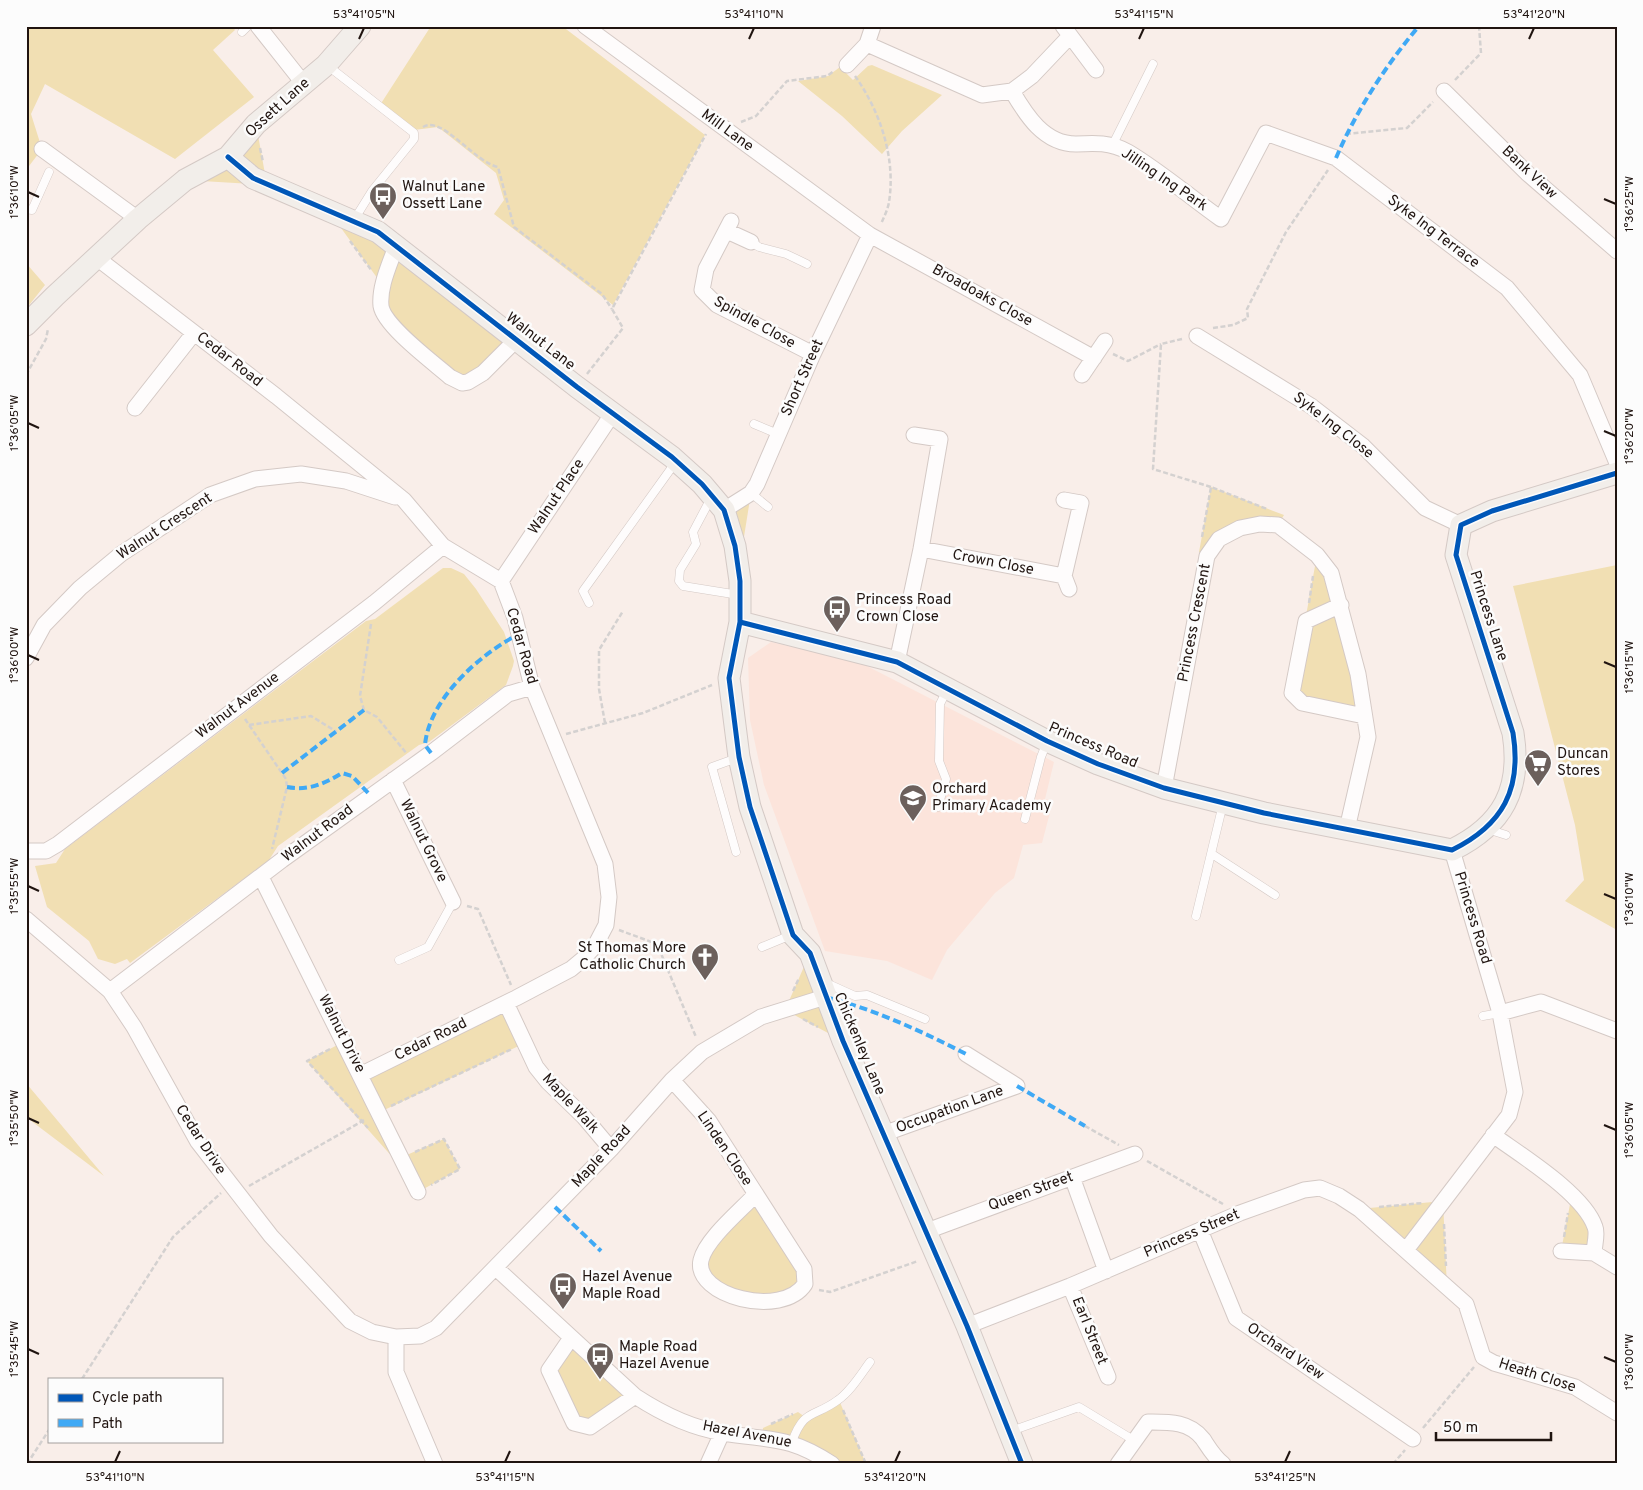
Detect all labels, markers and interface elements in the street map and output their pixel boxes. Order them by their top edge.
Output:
text: 53°41'05"N [333,7,395,23]
text: 53°41'10"N [724,7,784,23]
text: 53°41'15"N [1114,7,1174,23]
text: 53°41'20"N [1503,7,1565,23]
street label: Ossett Lane [242,74,314,142]
street label: Mill Lane [697,106,757,156]
street label: Bank View [1497,142,1561,204]
street label: Jilling Ing Park [1117,144,1211,216]
text: 1°36'10"W [7,165,23,219]
text: 1°36'25"W [1622,176,1638,232]
place label: Walnut Lane Ossett Lane [402,178,485,214]
bus stop icon: Walnut Lane Ossett Lane [368,181,398,220]
street label: Syke Ing Terrace [1383,191,1483,273]
street label: Broadoaks Close [928,261,1036,331]
street label: Spindle Close [710,293,798,353]
street label: Walnut Lane [501,309,579,375]
street label: Cedar Road [192,328,266,392]
street label: Short Street [778,336,828,420]
street label: Syke Ing Close [1289,389,1377,463]
text: 1°36'05"W [7,395,23,451]
text: 1°36'20"W [1622,408,1638,464]
street label: Walnut Place [525,455,589,539]
street label: Walnut Crescent [114,489,216,565]
street label: Crown Close [951,546,1035,580]
street label: Princess Crescent [1174,562,1216,684]
street label: Princess Lane [1464,568,1512,664]
place label: Princess Road Crown Close [856,591,952,627]
bus stop icon: Princess Road Crown Close [822,594,852,633]
street label: Cedar Road [501,606,541,686]
text: 1°36'00"W [7,627,23,683]
text: 1°36'15"W [1622,640,1638,694]
street label: Walnut Avenue [192,668,284,744]
street label: Princess Road [1045,719,1141,773]
place label: Duncan Stores [1557,745,1608,781]
supermarket icon: Duncan Stores [1523,748,1553,787]
place label: Orchard Primary Academy [932,780,1052,816]
school or university icon: Orchard Primary Academy [898,783,928,822]
street label: Walnut Grove [395,796,451,886]
street label: Walnut Road [278,801,358,867]
text: 1°35'55"W [7,858,23,914]
street label: Princess Road [1449,870,1495,966]
text: 1°36'10"W [1622,872,1638,926]
place label: St Thomas More Catholic Church [578,939,686,975]
church icon: St Thomas More Catholic Church [690,942,720,981]
street label: Chickenley Lane [829,990,889,1098]
street label: Walnut Drive [313,992,369,1076]
street label: Cedar Road [391,1014,471,1066]
street label: Maple Walk [537,1070,603,1138]
street label: Occupation Lane [894,1082,1006,1138]
text: 1°35'50"W [7,1090,23,1146]
street label: Cedar Drive [170,1101,230,1179]
text: 1°36'05"W [1622,1102,1638,1158]
street label: Linden Close [692,1108,756,1190]
street label: Maple Road [568,1122,636,1192]
street label: Queen Street [986,1168,1076,1216]
street label: Princess Street [1141,1205,1243,1263]
place label: Hazel Avenue Maple Road [582,1268,672,1304]
bus stop icon: Hazel Avenue Maple Road [548,1271,578,1310]
street label: Earl Street [1067,1294,1111,1368]
street label: Orchard View [1243,1319,1328,1385]
text: 1°35'45"W [7,1321,23,1377]
text: 1°36'00"W [1622,1334,1638,1390]
place label: Maple Road Hazel Avenue [619,1338,709,1374]
bus stop icon: Maple Road Hazel Avenue [585,1341,615,1380]
street label: Heath Close [1496,1355,1578,1397]
legend [48,1378,222,1442]
text: Cycle path [92,1389,163,1408]
scale bar [1436,1410,1550,1442]
text: Path [92,1415,123,1434]
street label: Hazel Avenue [701,1417,793,1453]
text: 50 m [1443,1419,1478,1438]
text: 53°41'10"N [85,1470,145,1486]
text: 53°41'15"N [475,1470,535,1486]
text: 53°41'20"N [864,1470,926,1486]
text: 53°41'25"N [1254,1470,1316,1486]

